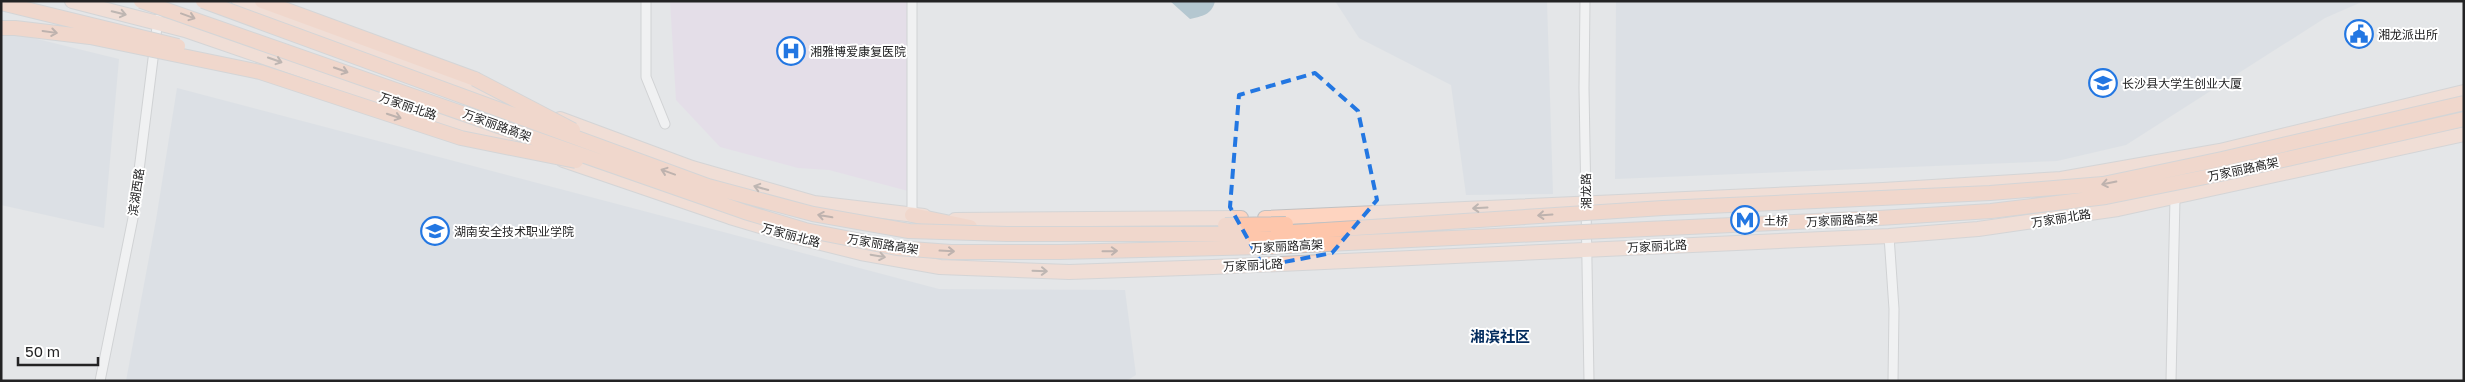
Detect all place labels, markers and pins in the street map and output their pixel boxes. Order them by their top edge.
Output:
public building icon: 湘龙派出所 [2344,19,2374,49]
place label: 湘龙派出所 [2378,27,2438,42]
hospital icon: 湘雅博爱康复医院 [776,36,806,66]
place label: 湘雅博爱康复医院 [810,44,906,59]
school or university icon: 长沙县大学生创业大厦 [2088,68,2118,98]
place label: 长沙县大学生创业大厦 [2122,76,2242,91]
metro station icon: 土桥 [1730,205,1760,235]
place label: 土桥 [1764,213,1788,228]
school or university icon: 湖南安全技术职业学院 [420,216,450,246]
place label: 湖南安全技术职业学院 [454,224,574,239]

